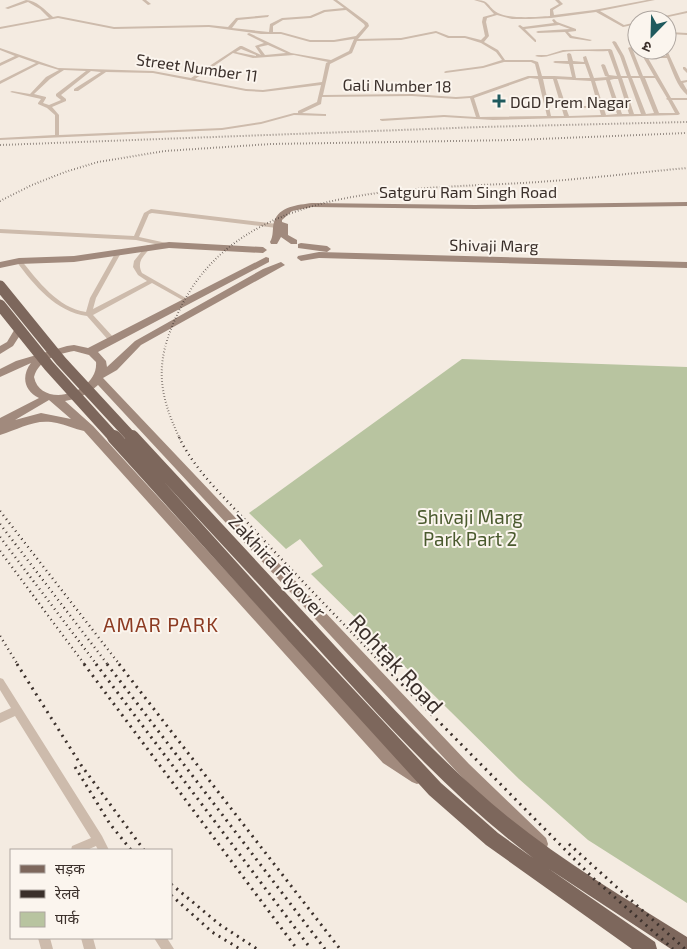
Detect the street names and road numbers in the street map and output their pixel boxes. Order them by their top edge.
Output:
street label: Street Number 11 [135,49,259,85]
street label: Gali Number 18 [342,75,452,95]
street label: Satguru Ram Singh Road [379,182,557,201]
street label: Shivaji Marg [449,235,539,256]
street label: Zakhira Flyover [224,510,332,623]
street label: Rohtak Road [345,608,449,718]

